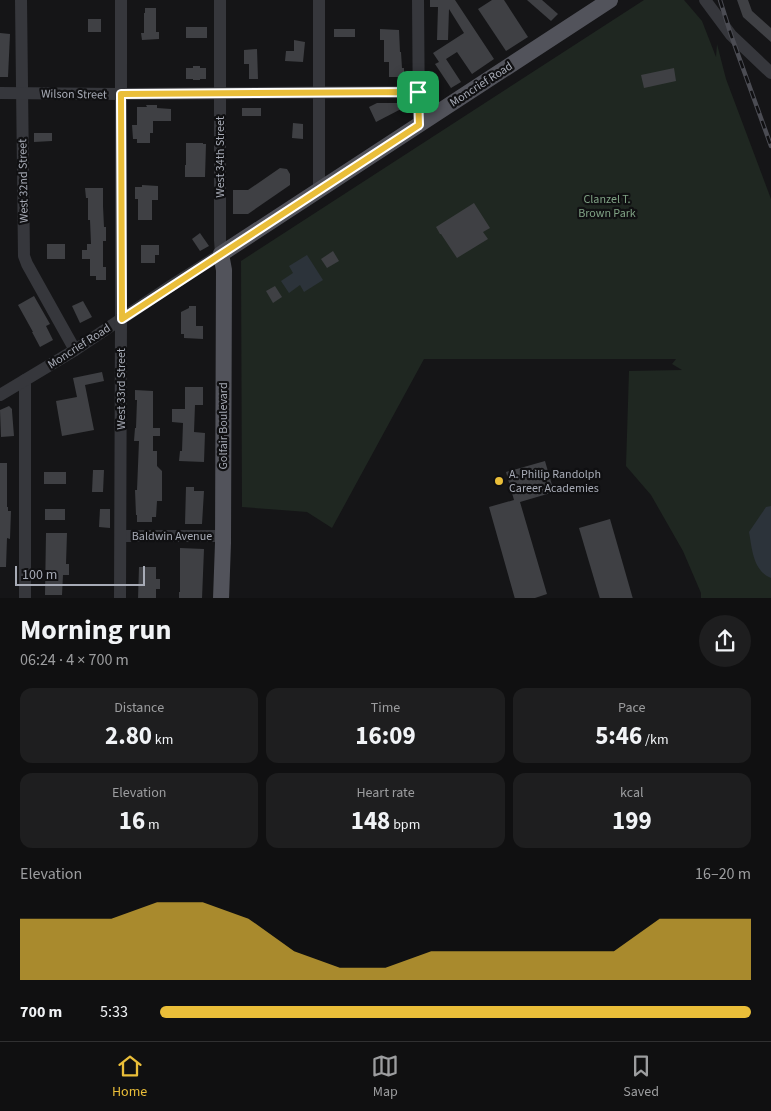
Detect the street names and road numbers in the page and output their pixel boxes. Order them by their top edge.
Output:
street label: Moncrief Road [446,58,516,111]
street label: Wilson Street [41,85,107,104]
street label: West 34th Street [212,116,229,198]
street label: West 32nd Street [14,139,33,223]
street label: Moncrief Road [44,320,114,373]
street label: West 33rd Street [113,348,130,430]
street label: Golfair Boulevard [215,382,232,470]
street label: Baldwin Avenue [132,528,212,545]

